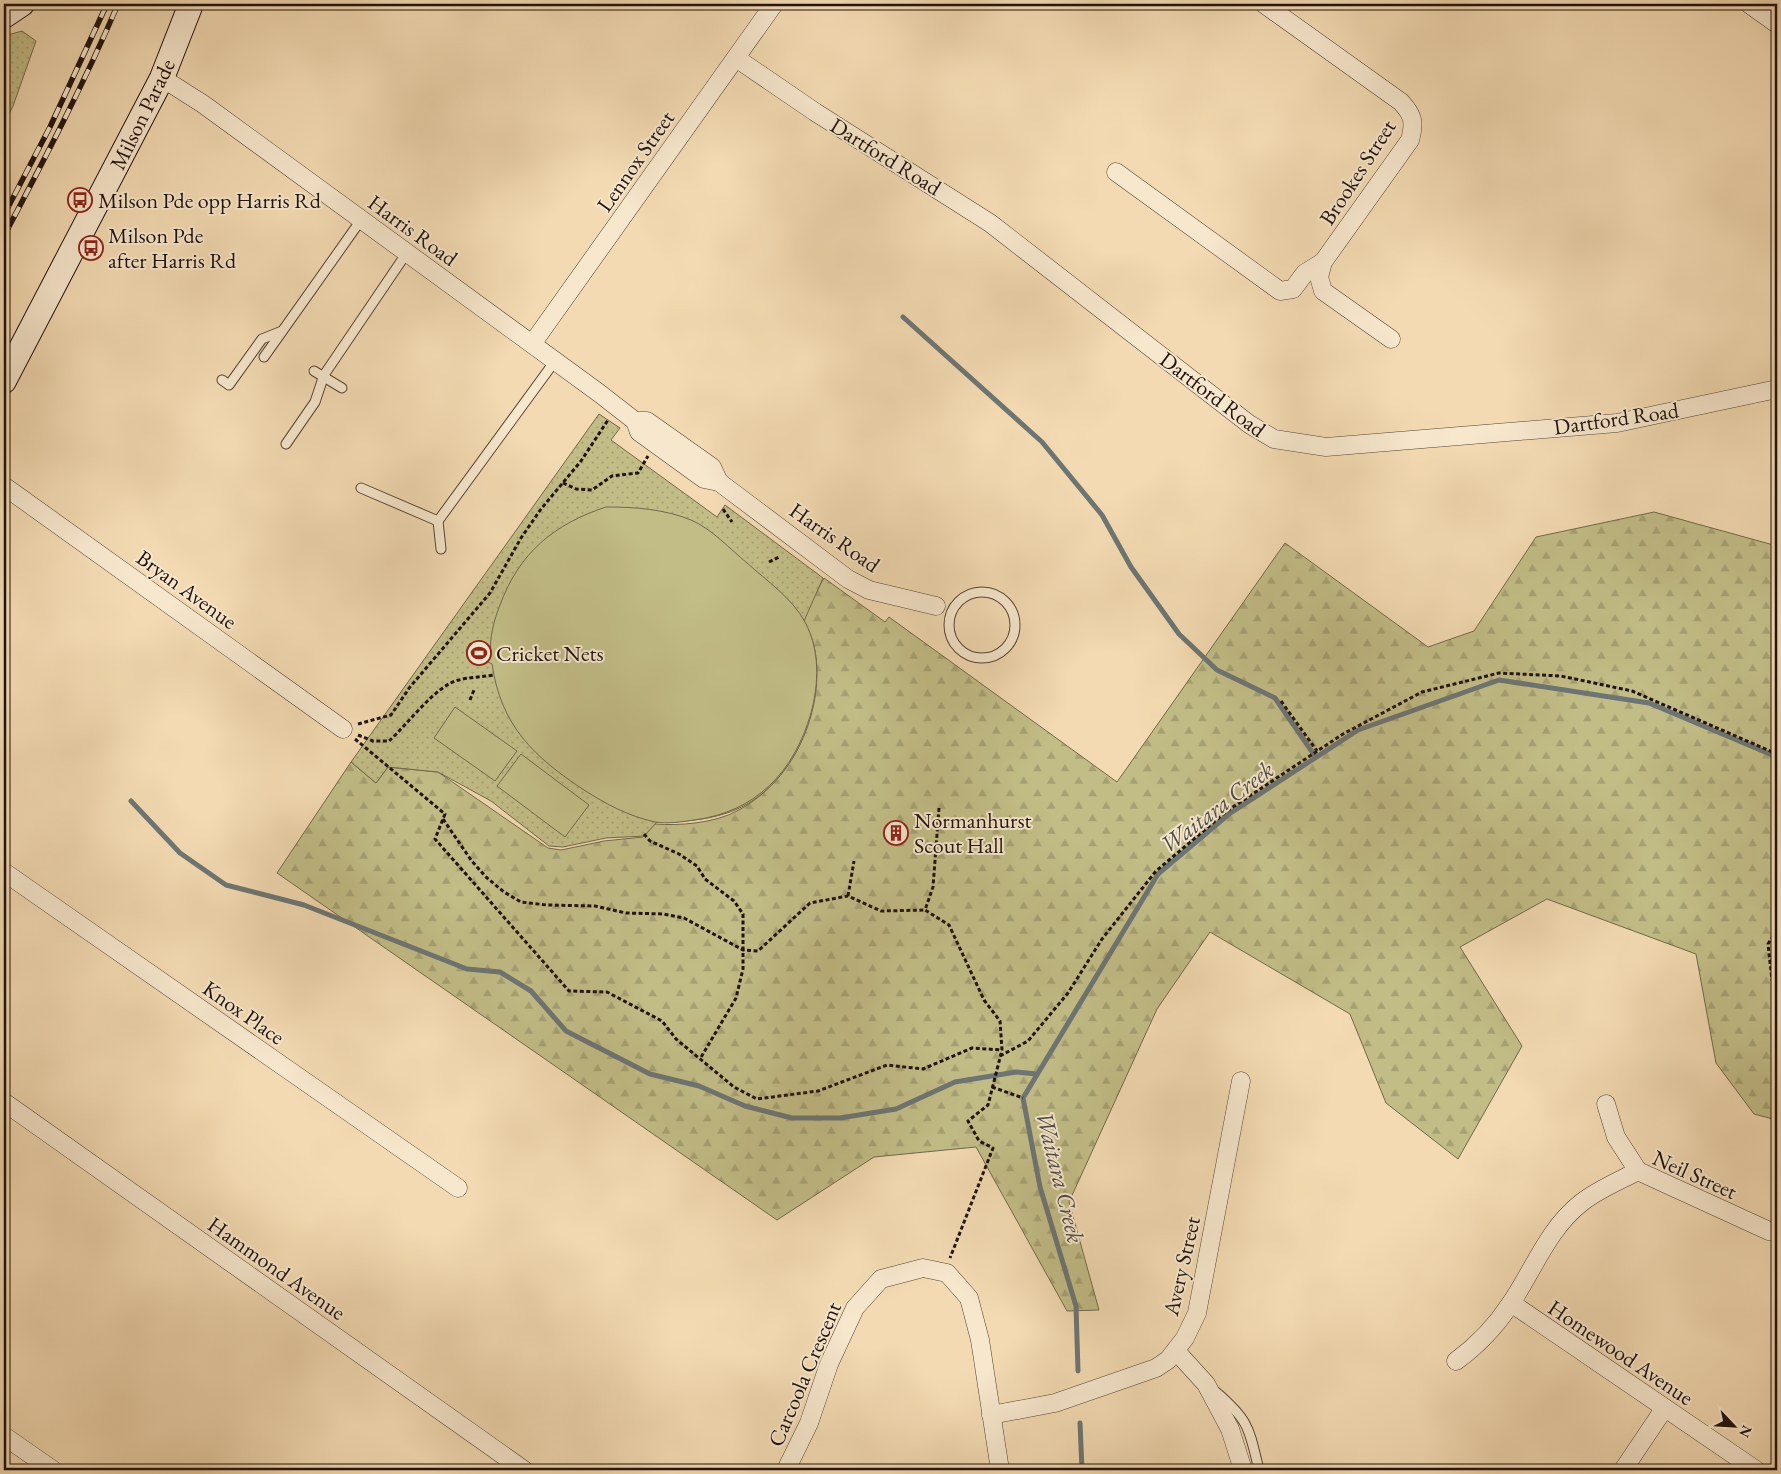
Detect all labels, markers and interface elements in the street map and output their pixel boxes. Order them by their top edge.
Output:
street label: Milson Parade [103,53,182,175]
street label: Lennox Street [590,105,681,218]
street label: Dartford Road [825,111,948,203]
street label: Brookes Street [1312,114,1402,231]
place label: Milson Pde opp Harris Rd [98,186,322,215]
bus stop icon: Milson Pde opp Harris Rd [67,187,93,213]
street label: Harris Road [362,188,464,273]
place label: Milson Pde after Harris Rd [108,221,237,275]
bus stop icon: Milson Pde after Harris Rd [78,235,104,261]
street label: Dartford Road [1154,345,1272,444]
street label: Dartford Road [1552,395,1681,442]
street label: Harris Road [784,496,886,580]
street label: Bryan Avenue [131,543,243,636]
place label: Cricket Nets [496,639,604,668]
sports icon: Cricket Nets [466,640,492,666]
water label: Waitara Creek [1154,754,1280,859]
place label: Normanhurst Scout Hall [914,806,1032,860]
building icon: Normanhurst Scout Hall [883,820,909,846]
street label: Knox Place [197,974,291,1051]
water label: Waitara Creek [1029,1108,1092,1246]
street label: Neil Street [1648,1143,1742,1206]
street label: Hammond Avenue [202,1210,352,1327]
street label: Avery Street [1156,1214,1207,1320]
street label: Homewood Avenue [1542,1293,1699,1412]
street label: Carcoola Crescent [761,1297,848,1451]
north arrow [1708,1402,1758,1452]
text: N [1735,1423,1756,1441]

